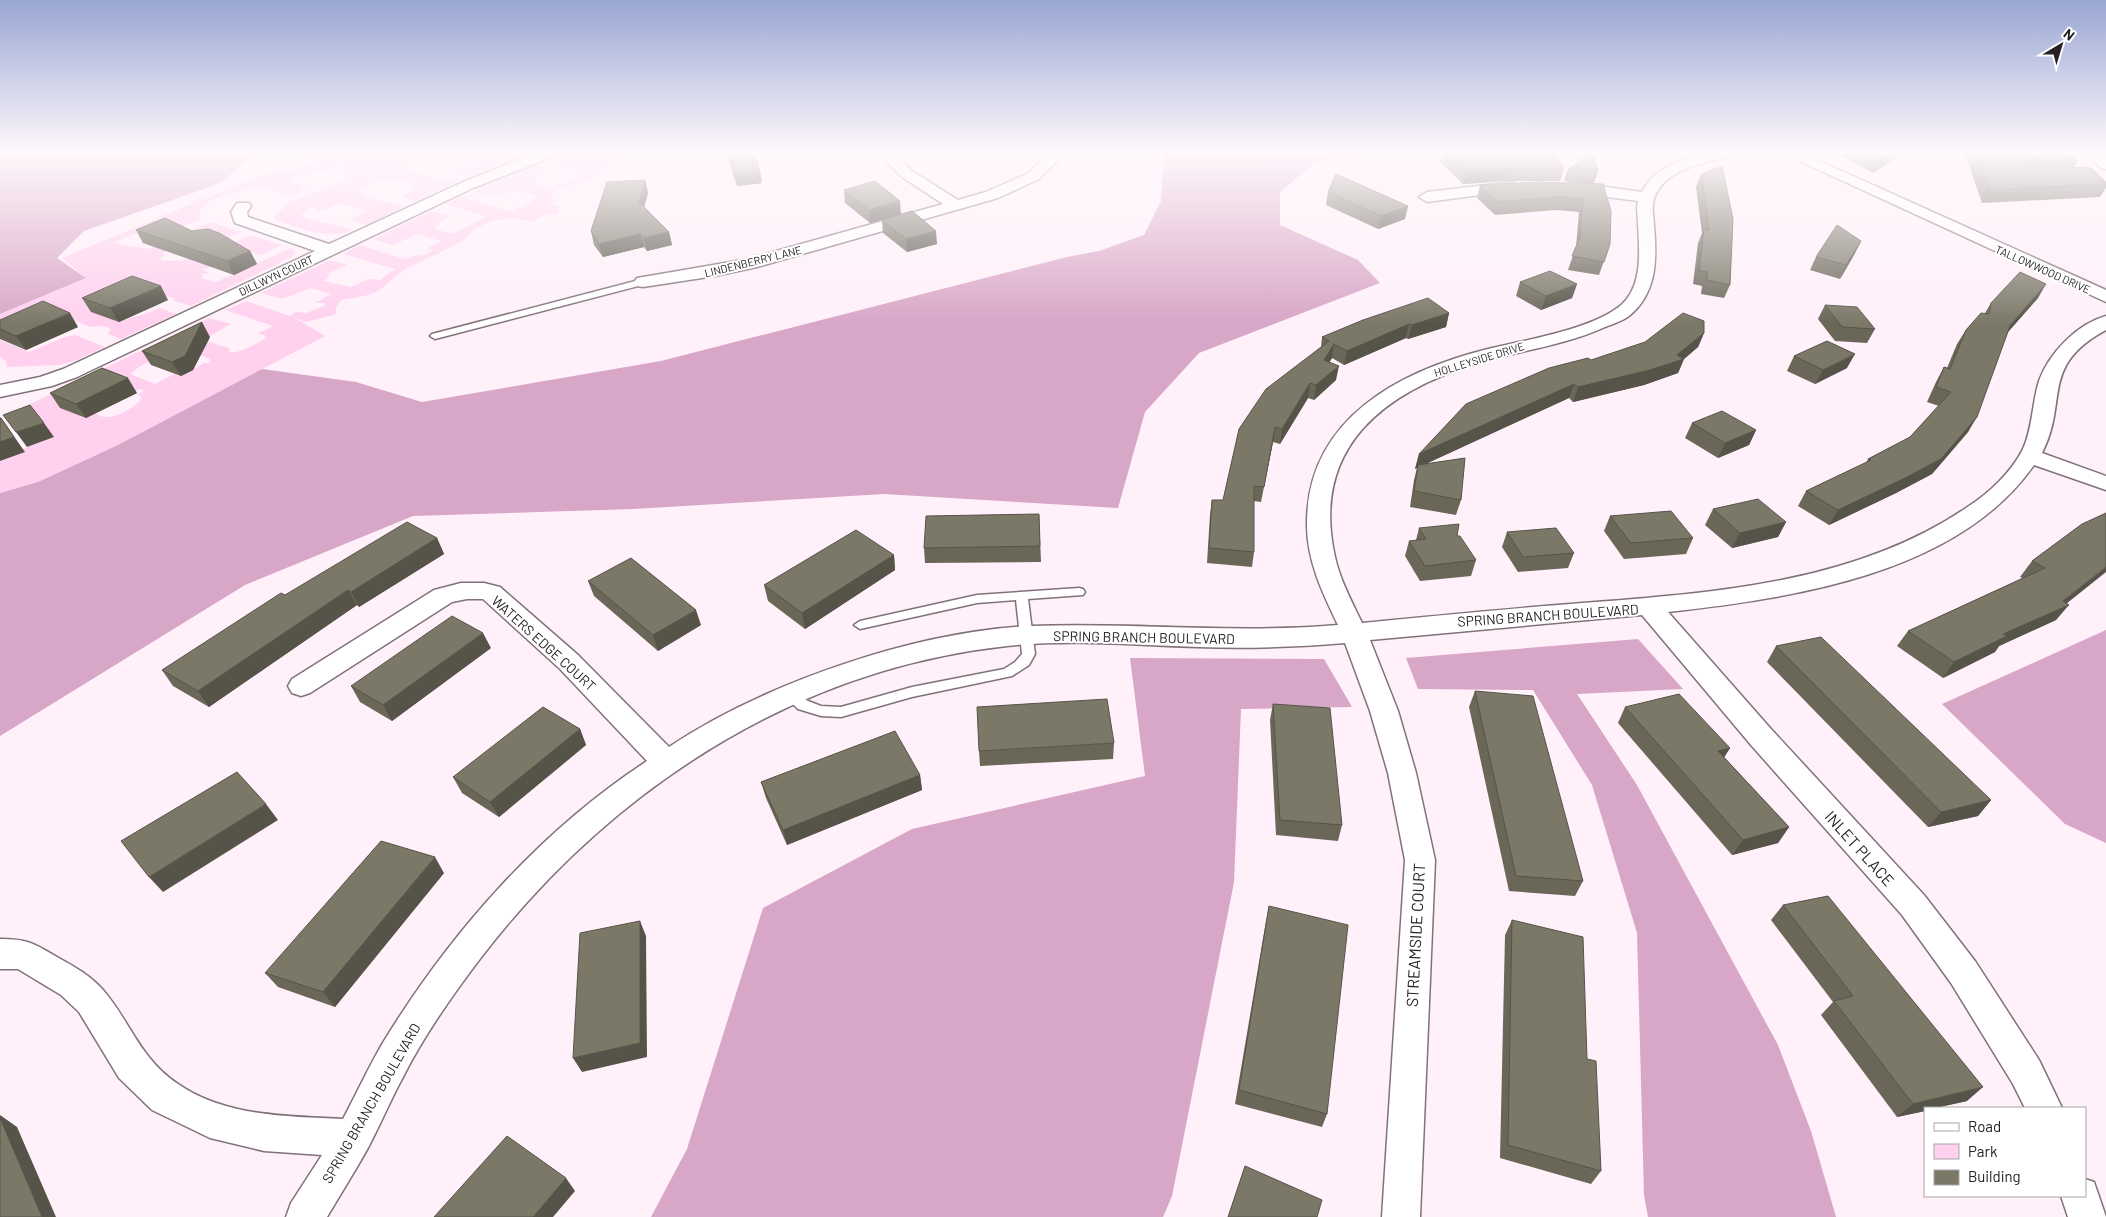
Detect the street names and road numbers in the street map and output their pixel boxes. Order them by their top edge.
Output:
street label: TALLOWWOOD DRIVE [1993,242,2093,296]
street label: LINDENBERRY LANE [703,243,803,279]
street label: DILLWYN COURT [237,252,315,298]
street label: HOLLEYSIDE DRIVE [1432,339,1526,379]
street label: WATERS EDGE COURT [488,592,600,694]
street label: SPRING BRANCH BOULEVARD [1457,600,1639,630]
street label: SPRING BRANCH BOULEVARD [1053,627,1235,647]
street label: INLET PLACE [1821,807,1899,889]
street label: STREAMSIDE COURT [1402,863,1428,1007]
street label: SPRING BRANCH BOULEVARD [318,1020,424,1186]

